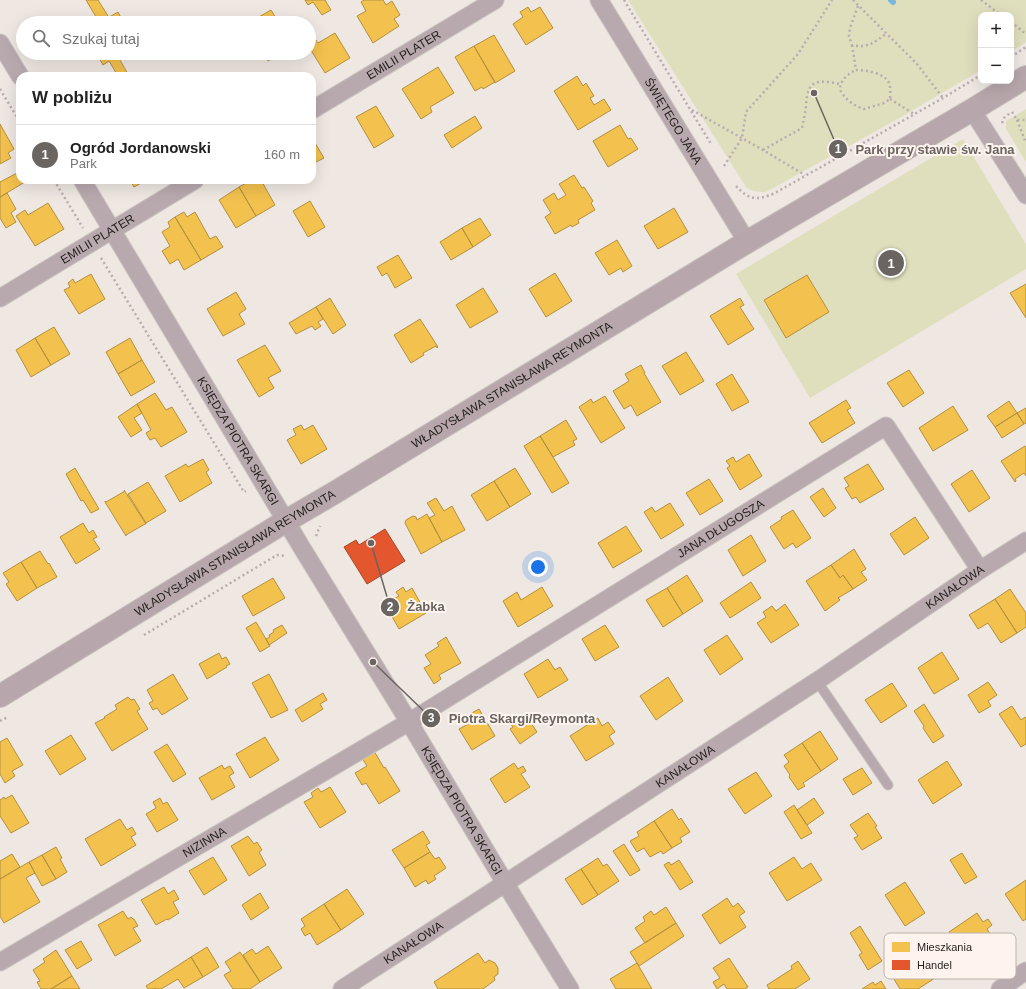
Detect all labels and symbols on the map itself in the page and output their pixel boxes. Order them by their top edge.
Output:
street label: EMILII PLATER [364,27,444,82]
street label: ŚWIĘTEGO JANA [641,75,705,167]
callout: Park przy stawie św. Jana [828,137,1023,162]
text: 1 [835,142,842,156]
text: Park przy stawie św. Jana [855,142,1015,157]
street label: EMILII PLATER [58,211,137,267]
pin: 1 [878,248,904,278]
street label: WŁADYSŁAWA STANISŁAWA REYMONTA [409,319,615,451]
street label: KSIĘDZA PIOTRA SKARGI [194,374,282,508]
street label: WŁADYSŁAWA STANISŁAWA REYMONTA [132,487,338,619]
street label: JANA DŁUGOSZA [675,496,767,561]
your location [528,557,548,577]
street label: KANAŁOWA [923,562,987,612]
callout: Żabka [380,594,453,619]
text: Żabka [407,599,446,614]
text: 2 [387,600,394,614]
callout: Piotra Skargi/Reymonta [421,706,604,731]
text: 3 [428,711,435,725]
text: Piotra Skargi/Reymonta [449,711,596,726]
street label: KANAŁOWA [653,742,717,791]
street label: KSIĘDZA PIOTRA SKARGI [418,744,505,877]
street label: NIZINNA [180,824,229,860]
street label: KANAŁOWA [381,918,446,967]
legend [884,933,1016,979]
text: Mieszkania [917,941,973,953]
text: Handel [917,959,952,971]

